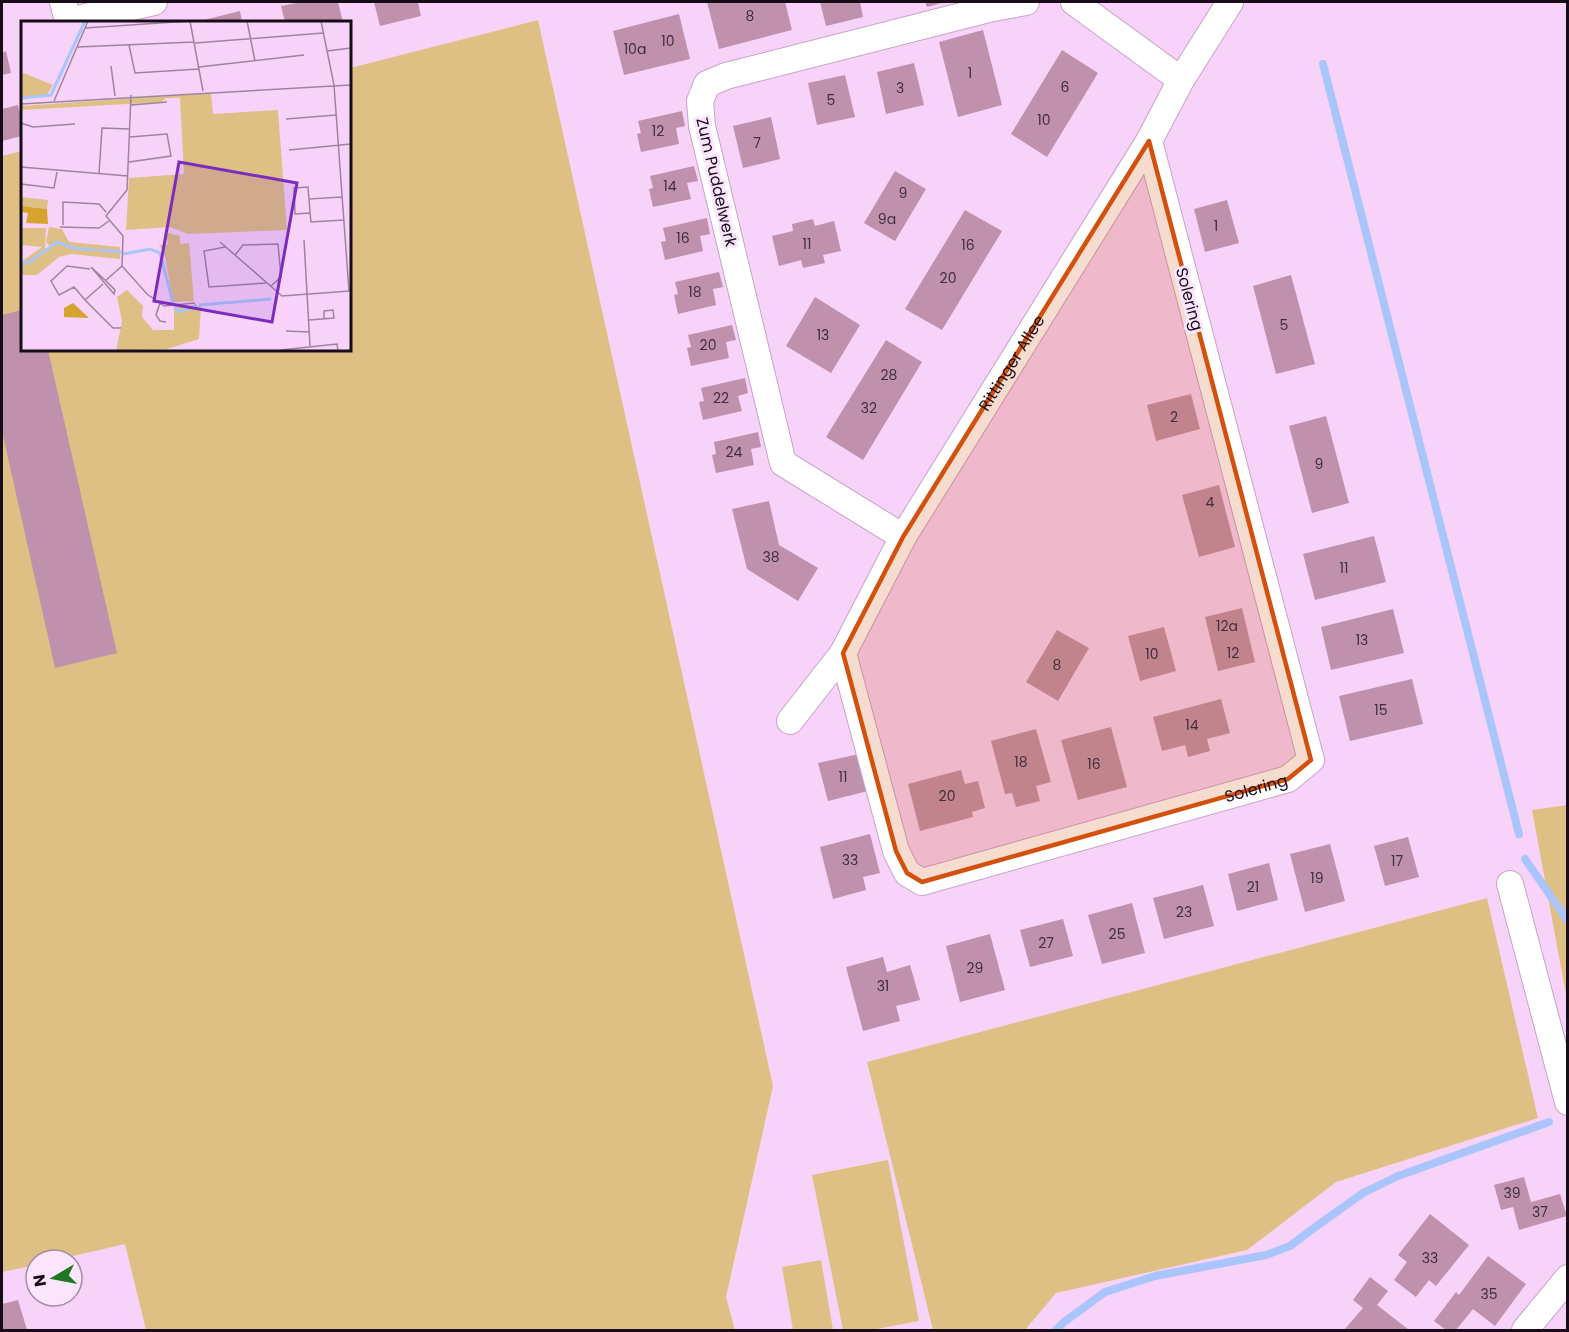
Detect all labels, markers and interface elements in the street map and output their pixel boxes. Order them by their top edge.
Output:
house number: 8 [746,6,755,26]
inset map [21,21,351,351]
house number: 10 [661,31,675,51]
house number: 10a [624,39,646,59]
house number: 1 [968,63,972,83]
house number: 6 [1061,77,1070,97]
house number: 3 [896,78,904,98]
house number: 5 [827,90,835,110]
house number: 10 [1037,110,1051,130]
street label: Zum Puddelwerk [690,115,743,250]
house number: 12 [652,121,664,141]
house number: 7 [753,133,761,153]
house number: 14 [663,176,677,196]
house number: 9 [899,183,907,203]
house number: 9a [878,209,896,229]
house number: 1 [1214,216,1218,236]
house number: 16 [676,228,690,248]
house number: 11 [803,234,811,254]
house number: 16 [961,235,975,255]
street label: Solering [1170,265,1209,333]
house number: 20 [940,268,956,288]
house number: 18 [688,282,702,302]
street label: Rittinger Allee [973,311,1050,415]
house number: 5 [1280,315,1288,335]
house number: 13 [817,325,829,345]
house number: 20 [700,335,716,355]
house number: 28 [881,365,898,385]
house number: 22 [713,388,729,408]
house number: 32 [861,398,877,418]
house number: 2 [1170,407,1178,427]
house number: 24 [726,442,743,462]
house number: 9 [1315,454,1323,474]
house number: 4 [1206,492,1215,512]
house number: 38 [762,547,780,567]
house number: 11 [1340,558,1348,578]
house number: 12a [1216,616,1238,636]
house number: 13 [1356,630,1368,650]
house number: 12 [1227,643,1239,663]
house number: 10 [1145,644,1159,664]
house number: 8 [1053,655,1062,675]
house number: 15 [1374,700,1388,720]
house number: 14 [1185,715,1199,735]
house number: 18 [1014,752,1028,772]
house number: 16 [1087,754,1101,774]
house number: 11 [839,767,847,787]
street label: Solering [1222,769,1290,808]
house number: 20 [939,786,955,806]
house number: 33 [842,850,858,870]
house number: 17 [1391,851,1403,871]
house number: 19 [1310,868,1324,888]
house number: 21 [1247,877,1259,897]
house number: 23 [1176,902,1192,922]
house number: 25 [1109,924,1125,944]
house number: 27 [1038,933,1054,953]
house number: 29 [967,958,983,978]
house number: 31 [877,976,889,996]
house number: 39 [1503,1183,1521,1203]
house number: 37 [1532,1202,1548,1222]
north arrow [24,1248,84,1308]
house number: 33 [1422,1248,1438,1268]
text: N [27,1273,52,1288]
house number: 35 [1480,1284,1498,1304]

